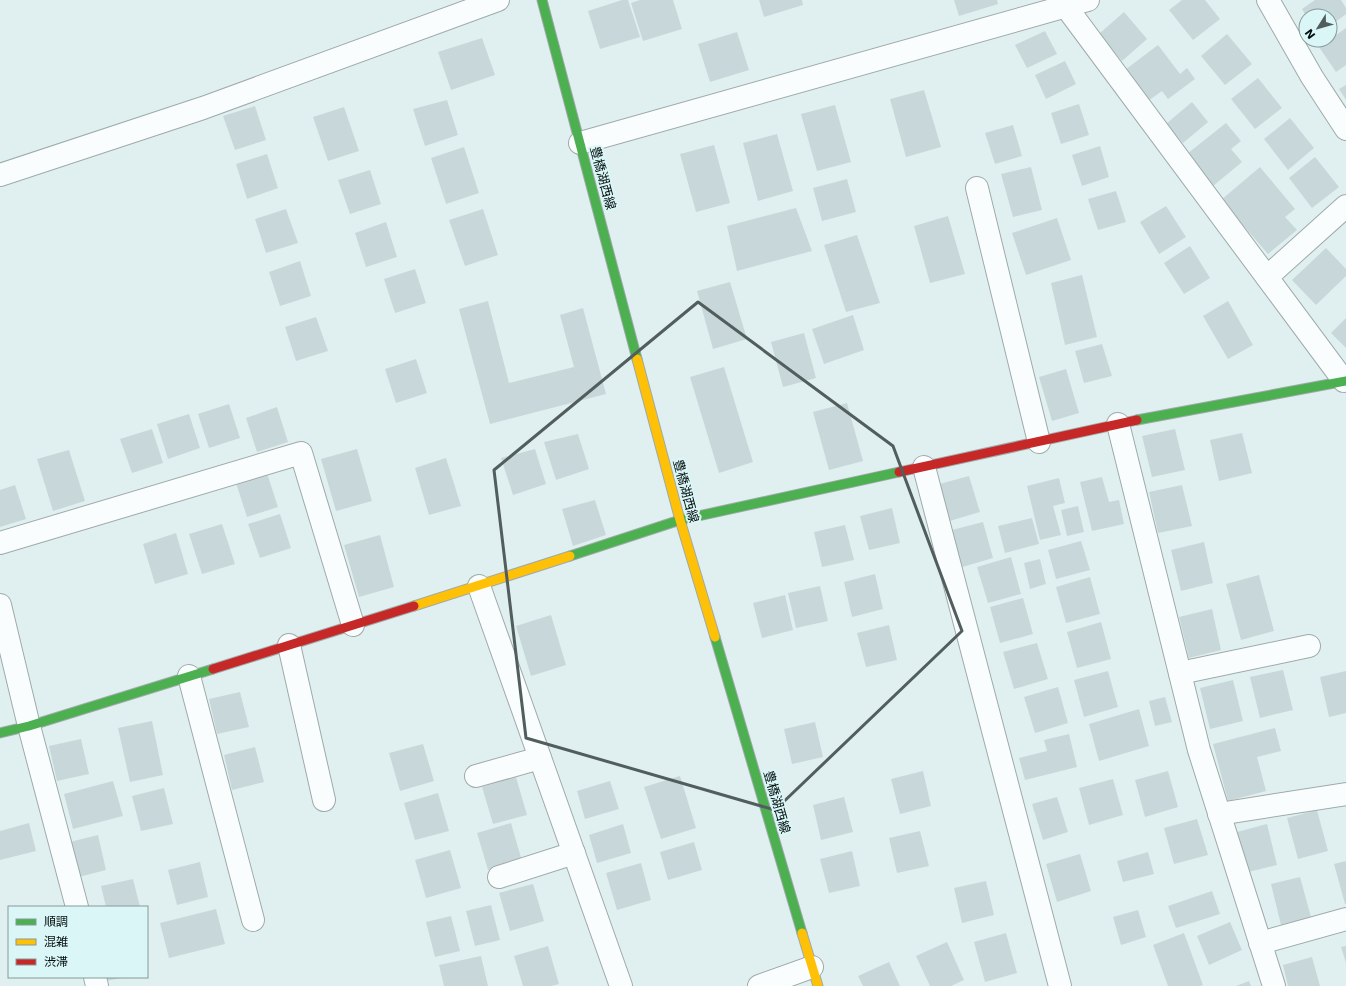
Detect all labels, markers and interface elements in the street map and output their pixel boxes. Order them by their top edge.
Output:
north arrow [1298,8,1338,48]
text: N [1302,26,1318,41]
street label: 豊橋湖西線 [587,145,619,211]
street label: 豊橋湖西線 [670,458,702,524]
street label: 豊橋湖西線 [761,769,793,835]
legend [8,906,148,978]
text: 順調 [44,915,68,929]
text: 混雑 [44,935,68,949]
text: 渋滞 [44,955,68,969]

